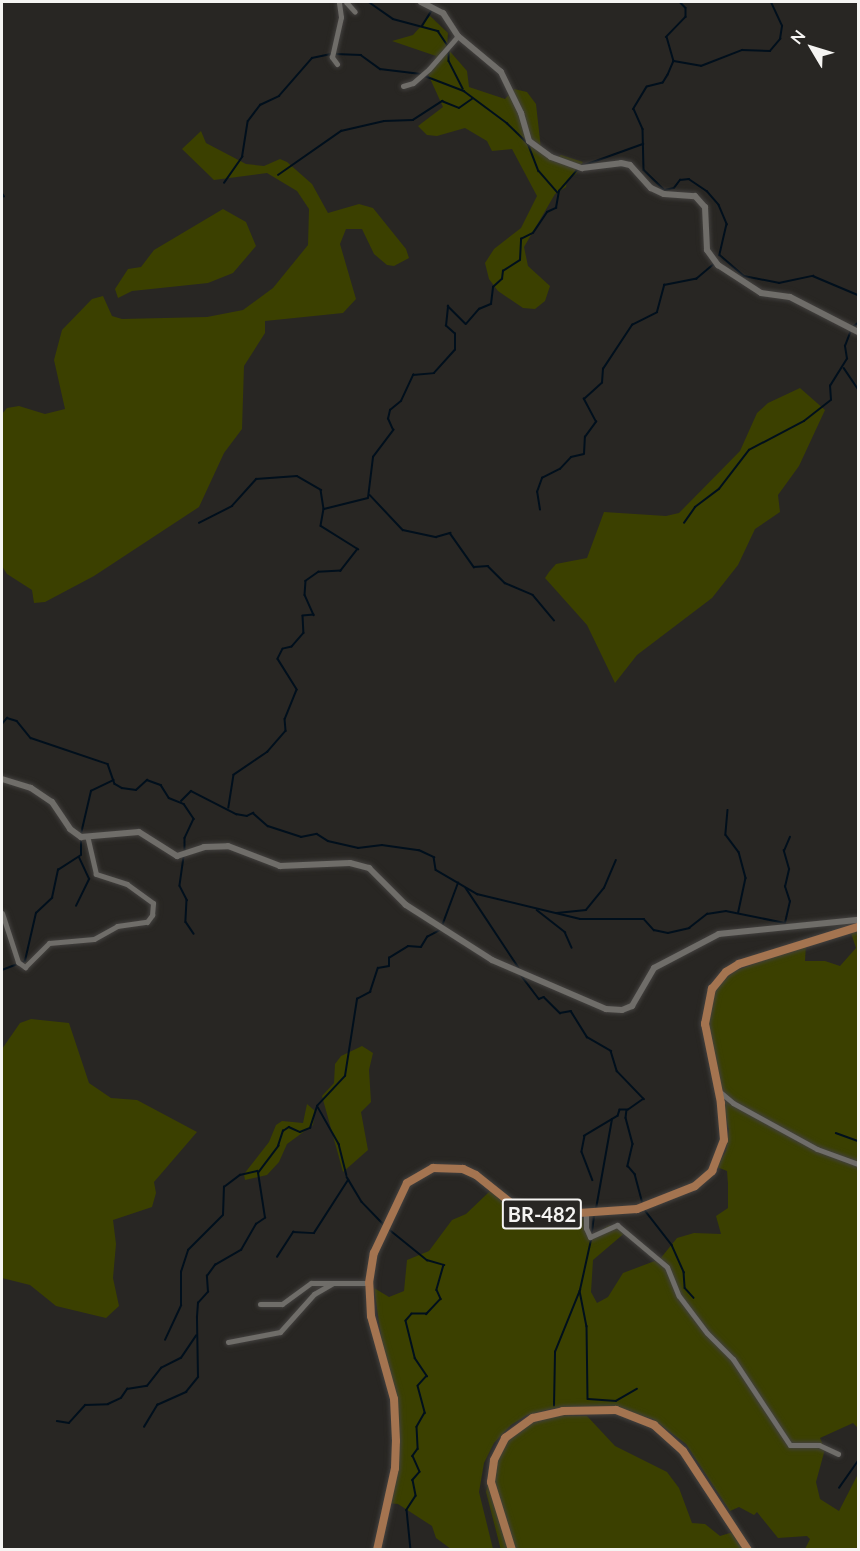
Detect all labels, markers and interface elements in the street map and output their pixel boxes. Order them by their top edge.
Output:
north arrow [782,18,842,78]
text: N [786,26,809,47]
road number: BR-482 [502,1197,582,1231]

